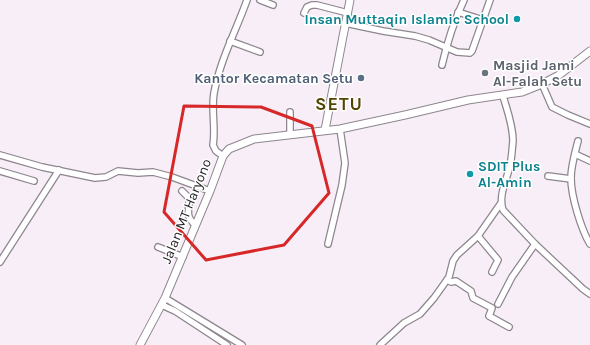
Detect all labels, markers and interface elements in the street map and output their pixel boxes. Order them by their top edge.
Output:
place label: Insan Muttaqin Islamic School [304,11,509,28]
marker: Insan Muttaqin Islamic School [512,14,522,24]
place label: Masjid Jami Al-Falah Setu [493,57,582,90]
marker: Masjid Jami Al-Falah Setu [480,68,490,78]
place label: Kantor Kecamatan Setu [194,70,353,87]
marker: Kantor Kecamatan Setu [356,73,366,83]
district label: SETU [315,93,363,115]
street label: Jalan MT Haryono [158,156,215,266]
place label: SDIT Plus Al-Amin [478,158,540,191]
marker: SDIT Plus Al-Amin [465,169,475,179]

